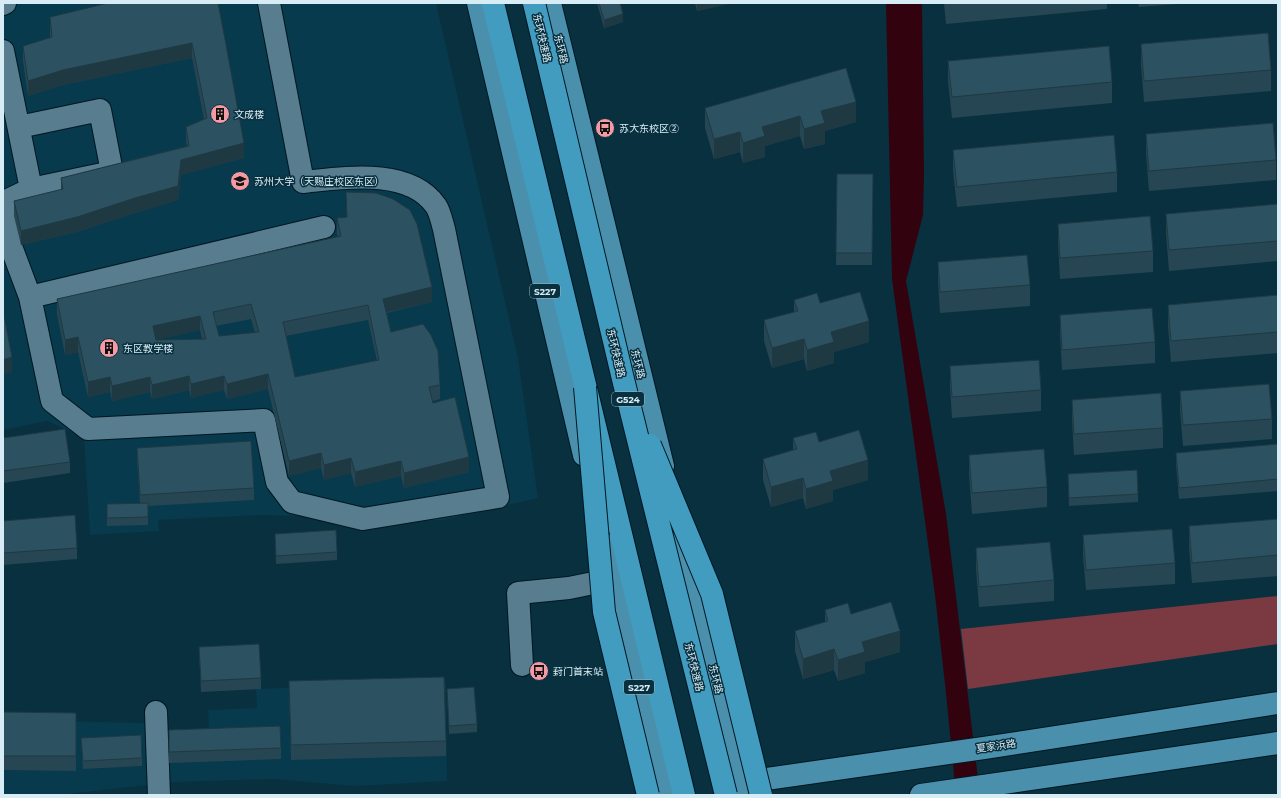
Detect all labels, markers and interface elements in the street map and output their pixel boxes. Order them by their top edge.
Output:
street label: 东环快速路 [530,12,554,64]
street label: 东环路 [551,33,571,65]
building icon: 文成楼 [209,103,231,125]
place label: 文成楼 [234,108,264,121]
bus stop icon: 苏大东校区② [594,117,616,139]
place label: 苏大东校区② [619,122,679,135]
school or university icon: 苏州大学（天赐庄校区东区） [229,170,251,192]
place label: 苏州大学（天赐庄校区东区） [254,175,384,188]
road number: S227 [530,284,560,298]
street label: 东环快速路 [604,327,628,379]
building icon: 东区教学楼 [98,337,120,359]
place label: 东区教学楼 [123,342,173,355]
street label: 东环路 [628,348,648,380]
road number: G524 [612,392,644,406]
street label: 东环快速路 [682,641,706,693]
bus stop icon: 葑门首末站 [528,660,550,682]
street label: 东环路 [706,663,726,695]
place label: 葑门首末站 [553,665,603,678]
road number: S227 [624,680,654,694]
street label: 夏家浜路 [975,737,1017,755]

